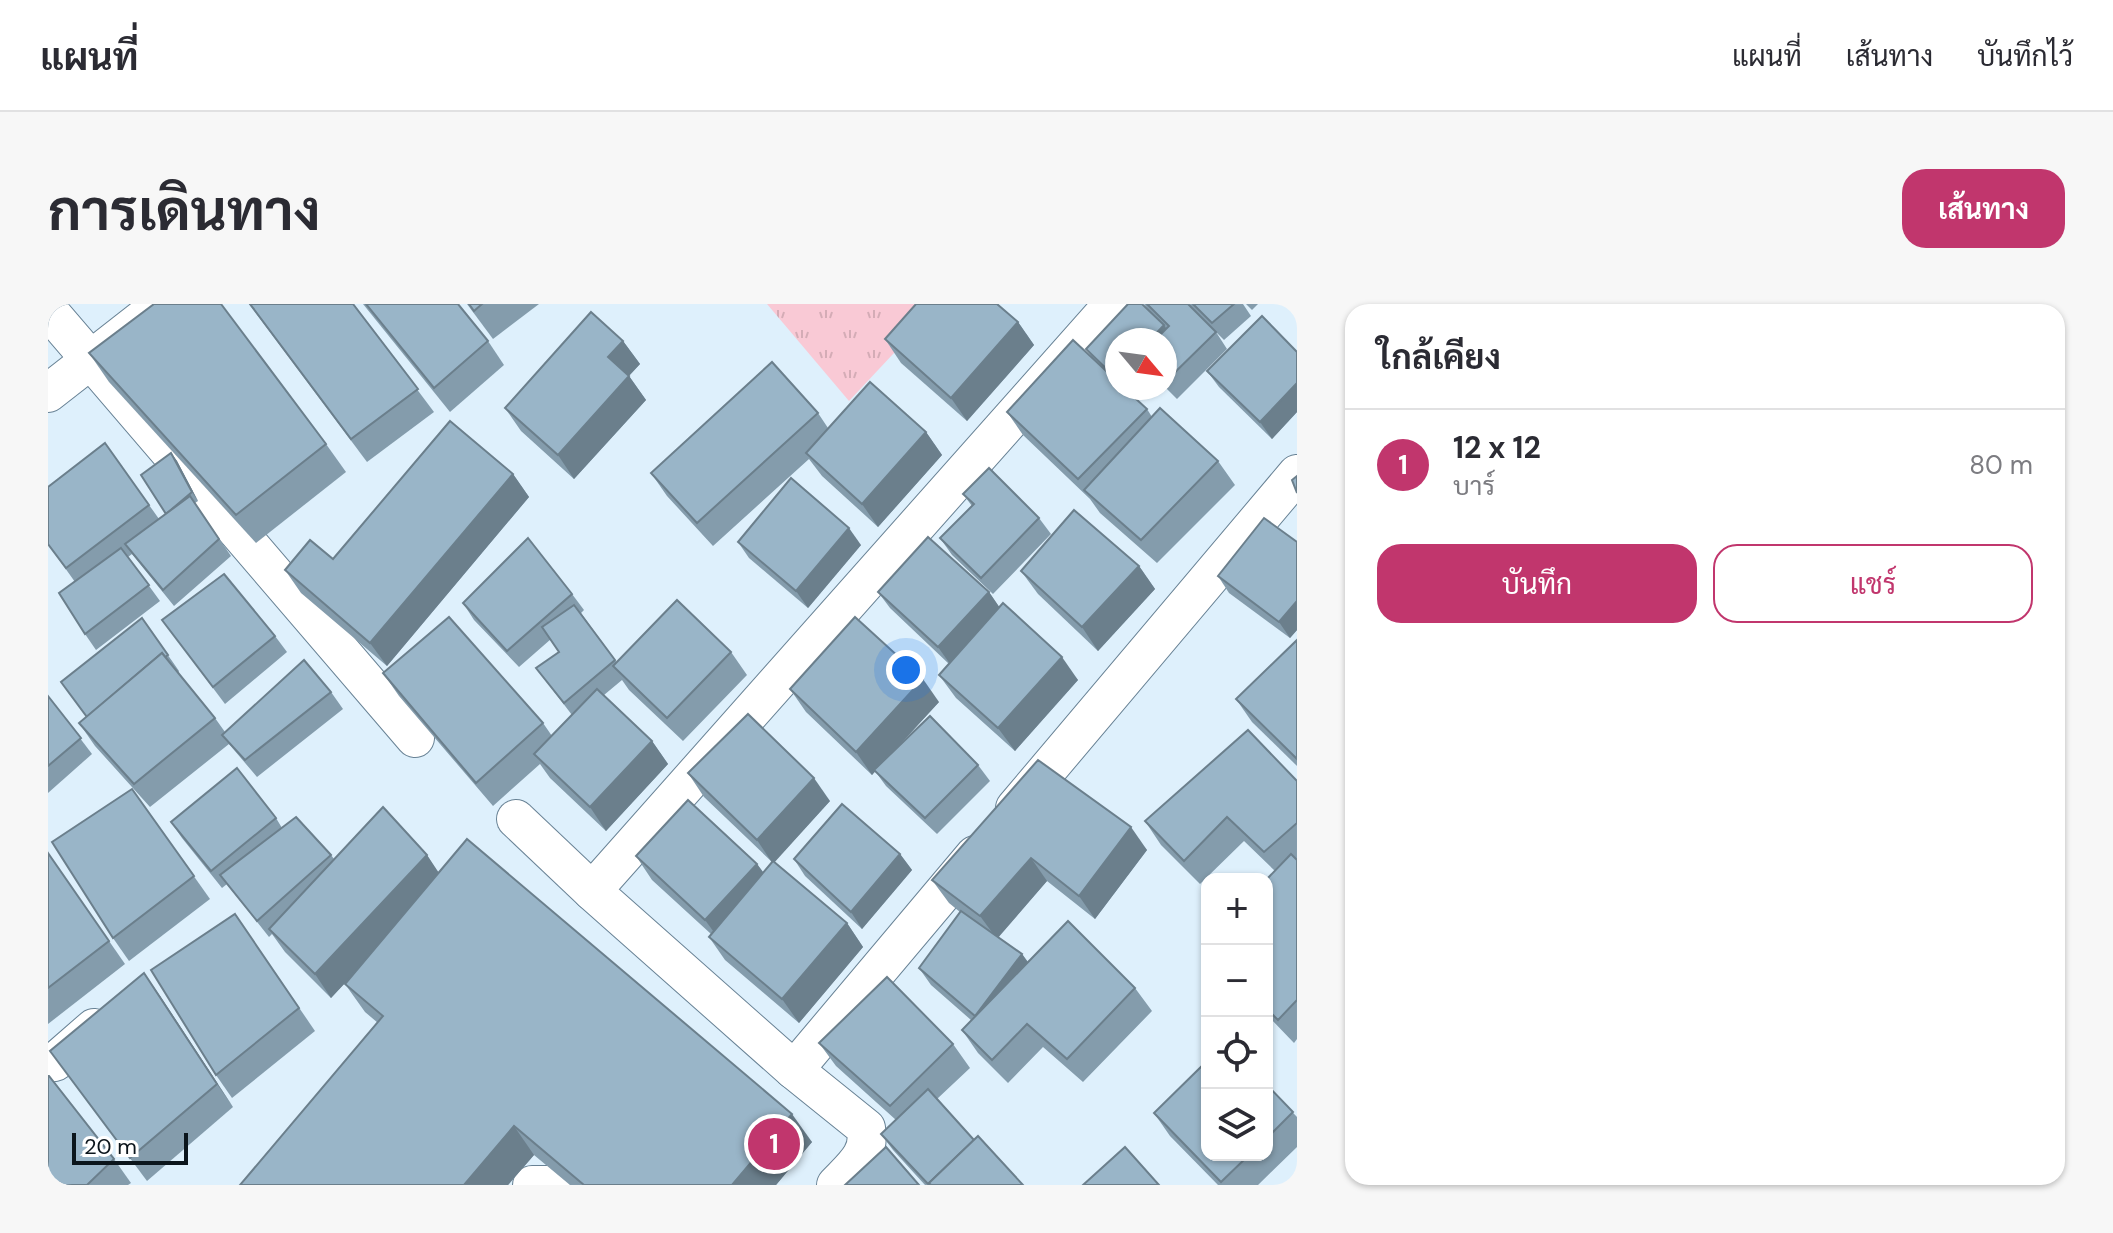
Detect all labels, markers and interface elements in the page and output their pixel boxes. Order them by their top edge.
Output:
text: แผนที่ [40,32,139,82]
text: แผนที่ [1732,38,1802,75]
text: เส้นทาง [1846,38,1933,75]
text: บันทึกไว้ [1977,38,2073,75]
button: เส้นทาง [1902,169,2065,248]
text: การเดินทาง [48,174,320,247]
north arrow [1105,328,1177,400]
text: ใกล้เคียง [1377,335,1501,380]
text: 12 x 12 [1453,428,1541,467]
text: 1 [1398,448,1408,482]
text: 80 m [1969,448,2033,482]
text: บาร์ [1453,469,1495,503]
button: บันทึก [1377,544,1697,623]
button: แชร์ [1713,544,2033,623]
your location [886,650,926,690]
map controls [1201,873,1273,1161]
button: + [1201,873,1273,945]
button: − [1201,945,1273,1017]
button: locate [1201,1017,1273,1089]
button: layers [1201,1089,1273,1161]
pin: 1 [748,1114,800,1174]
scale bar [72,1129,188,1165]
text: 20 m [84,1132,137,1161]

